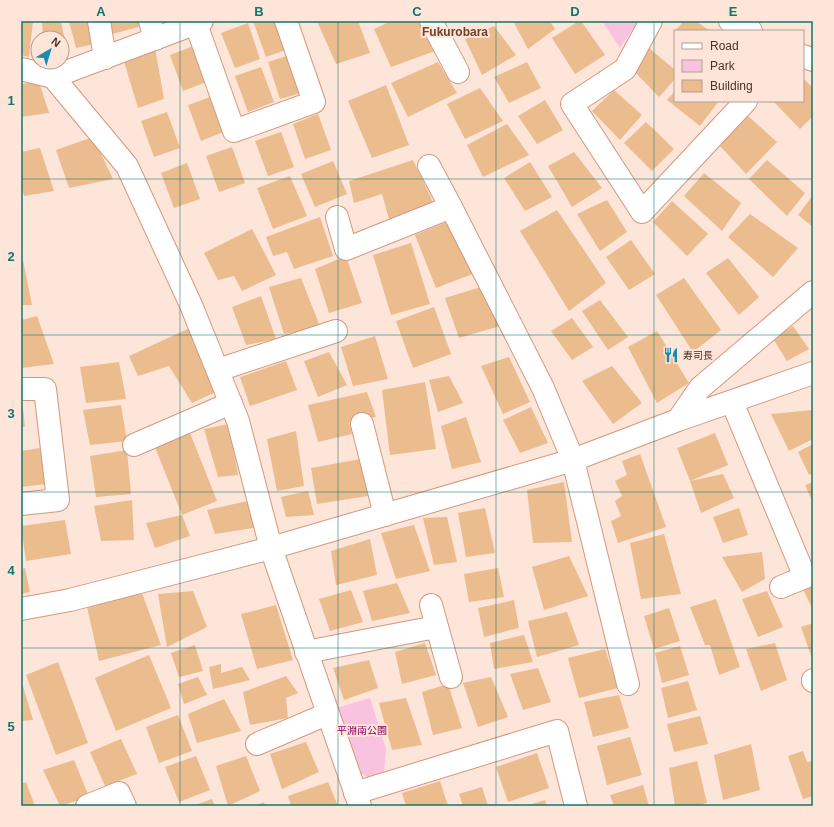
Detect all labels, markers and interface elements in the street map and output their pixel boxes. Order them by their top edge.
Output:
text: A [96,4,106,19]
text: B [254,4,264,19]
text: C [412,4,422,19]
text: D [570,4,580,19]
text: E [729,4,738,19]
district label: Fukurobara [422,25,488,39]
north arrow [30,30,70,70]
legend [674,30,804,102]
text: N [49,35,63,49]
text: Road [710,39,739,53]
text: Park [710,59,736,73]
text: Building [710,79,753,93]
text: 1 [7,93,15,108]
text: 2 [7,249,15,264]
restaurant icon: 寿司長 [662,346,680,364]
place label: 寿司長 [683,350,713,361]
text: 3 [7,406,15,421]
text: 4 [7,563,15,578]
text: 5 [7,719,15,734]
park label: 平淵南公園 [337,725,387,736]

